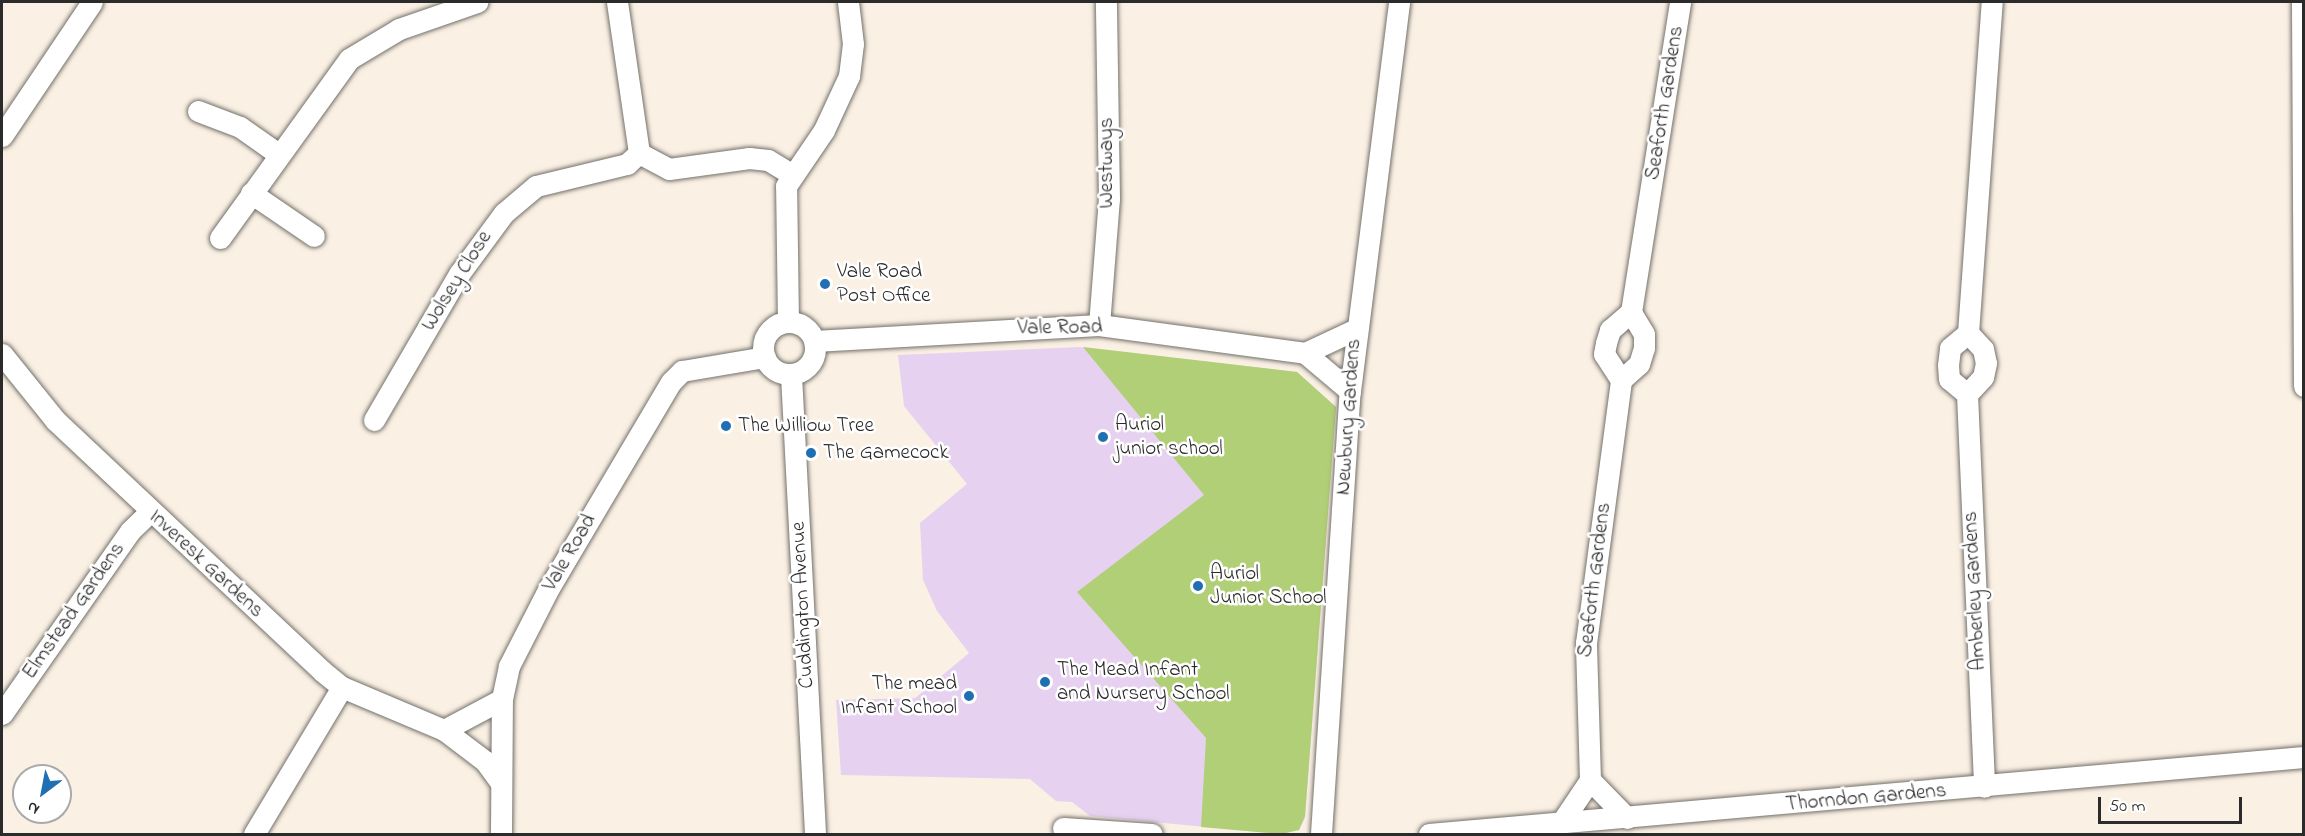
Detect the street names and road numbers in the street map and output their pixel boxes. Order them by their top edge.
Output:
street label: Seaforth Gardens [1640,24,1690,182]
street label: Westways [1094,118,1120,208]
street label: Wolsey Close [416,226,498,336]
street label: Vale Road [1017,315,1103,341]
street label: Newbury Gardens [1331,338,1367,496]
street label: Seaforth Gardens [1573,501,1617,659]
street label: Inveresk Gardens [143,504,269,624]
street label: Vale Road [538,510,602,596]
street label: Amberley Gardens [1958,511,1992,671]
street label: Cuddington Avenue [786,521,820,689]
street label: Elmstead Gardens [17,538,131,684]
street label: Thorndon Gardens [1785,778,1947,818]

